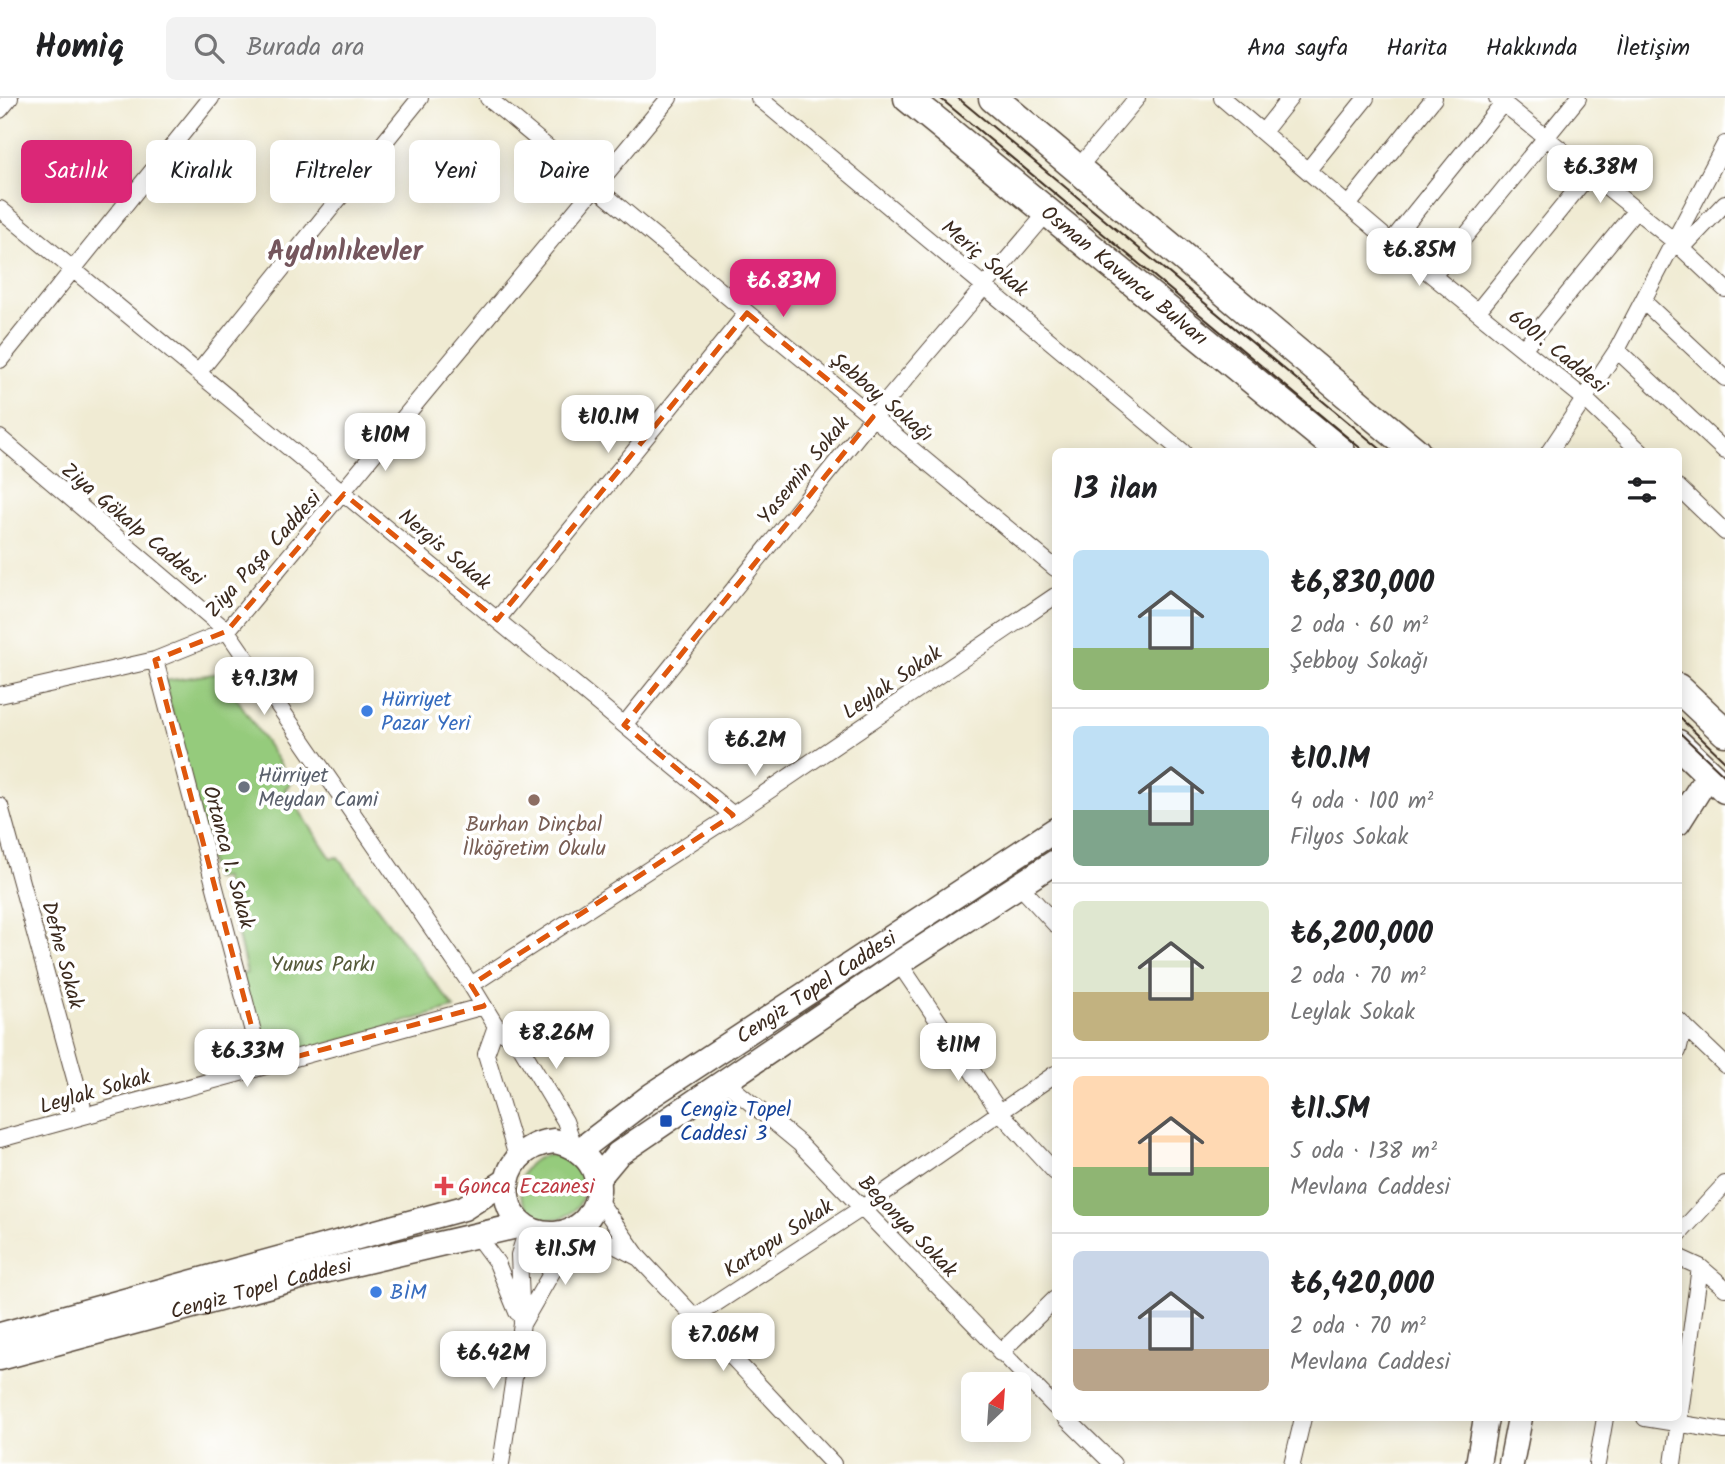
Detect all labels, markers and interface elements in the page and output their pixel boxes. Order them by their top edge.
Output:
search box [166,17,656,80]
text: Homiq [35,22,124,75]
text: Burada ara [246,27,365,69]
icon: search [190,29,228,67]
text: Ana sayfa [1247,29,1348,68]
text: Harita [1386,29,1448,68]
text: Hakkında [1486,29,1578,68]
text: İletişim [1616,29,1690,68]
chip: Satılık [21,140,132,203]
chip: Kiralık [146,140,256,203]
chip: Filtreler [270,140,395,203]
chip: Yeni [409,140,500,203]
chip: Daire [514,140,614,203]
pin: ₺6.38M [1543,146,1657,205]
text: ₺6.38M [1563,150,1637,186]
street label: Osman Kavuncu Bulvarı [1033,198,1215,355]
street label: Meriç Sokak [933,212,1035,306]
pin: ₺6.85M [1362,228,1476,288]
district label: Aydınlıkevler [267,230,425,275]
text: ₺6.85M [1382,233,1456,269]
pin: ₺6.83M [726,260,840,319]
text: ₺6.83M [746,264,820,300]
street label: 6001. Caddesi [1500,302,1615,403]
street label: Şebboy Sokağı [822,345,940,451]
pin: ₺10.1M [551,396,665,455]
text: ₺10.1M [577,400,639,436]
street label: Yasemin Sokak [750,409,859,533]
pin: ₺10M [344,414,426,473]
text: ₺10M [361,418,409,454]
street label: Ziya Gökalp Caddesi [53,455,212,596]
text: 13 ilan [1073,466,1158,514]
icon: filters [1623,471,1661,509]
street label: Ziya Paşa Caddesi [198,483,331,626]
street label: Nergis Sokak [390,501,498,599]
text: ₺6,830,000 [1290,560,1434,608]
icon: home [1129,578,1213,662]
text: 2 oda · 60 m² [1290,608,1428,644]
street label: Leylak Sokak [836,638,950,729]
text: Şebboy Sokağı [1290,644,1428,680]
pin: ₺9.13M [207,658,321,717]
text: ₺9.13M [231,662,297,698]
place label: Hürriyet Pazar Yeri [381,684,471,741]
marker: Hürriyet Pazar Yeri [359,703,375,719]
pin: ₺6.2M [706,718,804,778]
text: ₺6.2M [724,723,786,759]
text: ₺10.1M [1290,736,1370,784]
icon: home [1129,754,1213,838]
place label: Hürriyet Meydan Cami [258,760,379,817]
marker: Hürriyet Meydan Cami [236,779,252,795]
street label: Ortanca 1. Sokak [193,782,263,933]
text: 4 oda · 100 m² [1290,784,1433,820]
marker: Burhan Dinçbal İlköğretim Okulu [526,792,542,808]
place label: Burhan Dinçbal İlköğretim Okulu [462,809,606,866]
text: Filyos Sokak [1290,820,1408,856]
street label: Defne Sokak [31,898,92,1013]
text: ₺6,200,000 [1290,911,1433,959]
street label: Cengiz Topel Caddesi [730,923,905,1053]
icon: home [1129,929,1213,1013]
park label: Yunus Parkı [271,949,375,982]
text: 2 oda · 70 m² [1290,959,1426,995]
text: Leylak Sokak [1290,995,1415,1031]
pin: ₺8.26M [499,1012,613,1071]
text: ₺8.26M [519,1016,593,1052]
pin: ₺11M [917,1024,999,1083]
text: ₺11M [936,1028,980,1064]
pin: ₺6.33M [190,1030,304,1089]
text: ₺6.33M [210,1034,284,1070]
street label: Leylak Sokak [36,1061,155,1124]
text: ₺11.5M [1290,1086,1370,1134]
place label: Cengiz Topel Caddesi 3 [680,1094,791,1151]
icon: home [1129,1104,1213,1188]
marker: Cengiz Topel Caddesi 3 [658,1113,674,1129]
text: 5 oda · 138 m² [1290,1134,1437,1170]
street label: Begonya Sokak [849,1168,965,1286]
text: Mevlana Caddesi [1290,1170,1450,1206]
place label: Gonca Eczanesi [458,1171,595,1204]
marker: Gonca Eczanesi [436,1178,452,1194]
street label: Kartopu Sokak [717,1191,841,1287]
pin: ₺11.5M [508,1228,622,1287]
text: ₺11.5M [534,1232,596,1268]
street label: Cengiz Topel Caddesi [167,1250,356,1329]
text: ₺6,420,000 [1290,1261,1434,1309]
place label: BİM [390,1277,427,1310]
icon: home [1129,1279,1213,1363]
marker: BİM [368,1284,384,1300]
text: 2 oda · 70 m² [1290,1309,1426,1345]
pin: ₺7.06M [666,1314,780,1373]
text: ₺7.06M [688,1318,758,1354]
pin: ₺6.42M [436,1332,550,1391]
text: ₺6.42M [456,1336,530,1372]
text: Mevlana Caddesi [1290,1345,1450,1381]
north arrow [961,1372,1031,1442]
map controls [961,1372,1031,1442]

